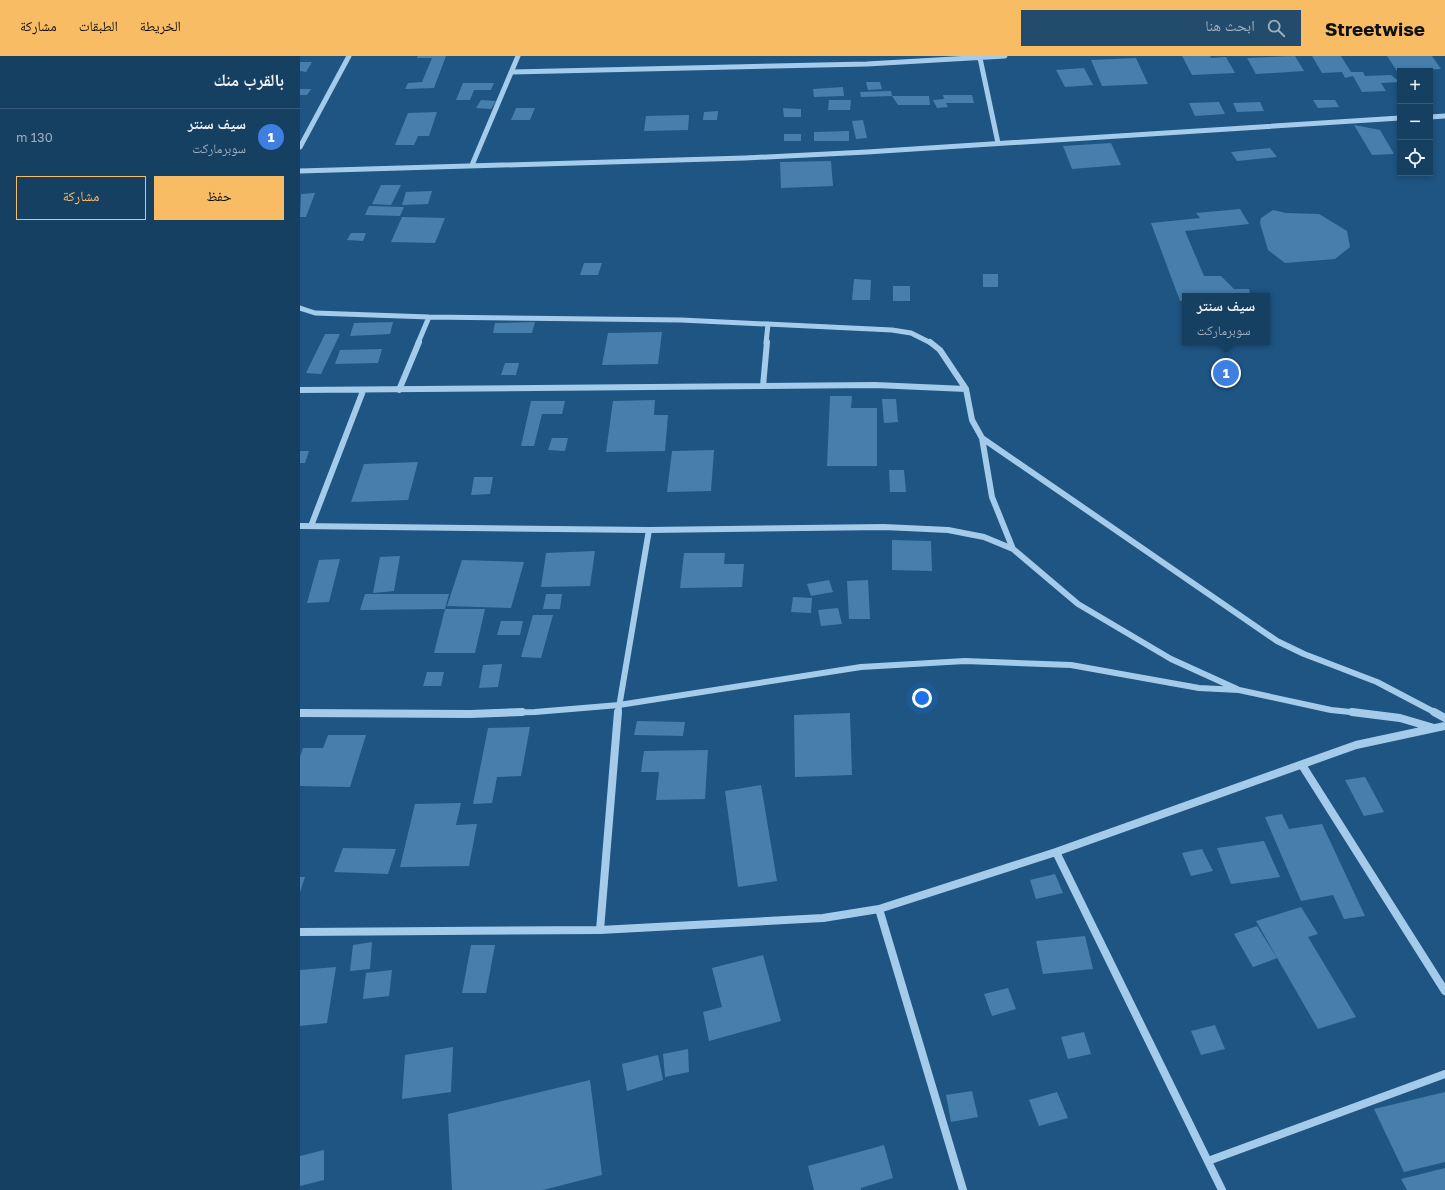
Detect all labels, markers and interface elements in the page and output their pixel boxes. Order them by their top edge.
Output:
search box [1021,10,1301,46]
text: ابحث هنا [1205,16,1255,34]
text: مشاركة [20,17,57,34]
text: الطبقات [79,17,118,34]
text: الخريطة [140,17,181,34]
icon: search [1265,17,1287,39]
text: Streetwise [1325,17,1425,40]
map controls [1397,68,1433,176]
button: + [1397,68,1433,104]
text: بالقرب منك [213,69,284,90]
button: − [1397,104,1433,140]
text: سيف سنتر [188,114,246,132]
text: 130 m [16,129,53,145]
text: 1 [268,129,274,145]
text: سوبرماركت [192,140,246,156]
button: locate [1397,140,1433,176]
button: مشاركة [16,176,146,220]
button: حفظ [154,176,284,220]
popup [1182,293,1270,345]
text: سيف سنتر [1197,296,1255,314]
text: سوبرماركت [1197,322,1251,338]
pin: 1 [1213,358,1239,388]
your location [912,688,932,708]

